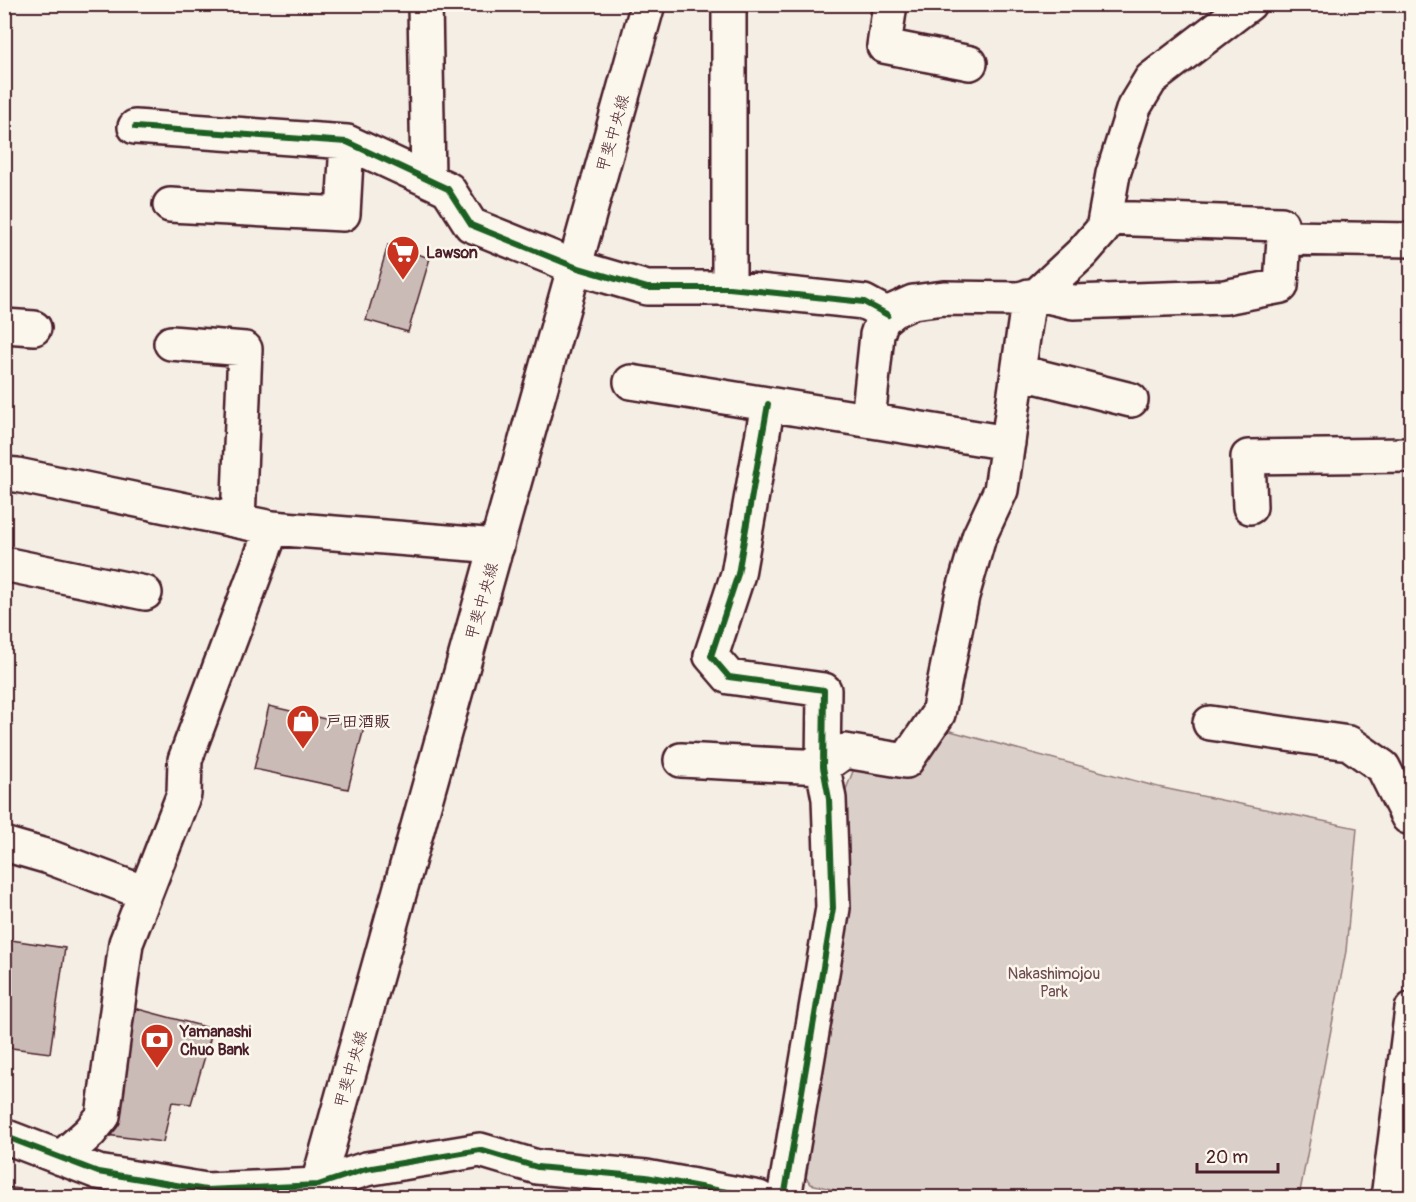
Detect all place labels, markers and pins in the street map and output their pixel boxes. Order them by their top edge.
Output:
supermarket icon: Lawson [385,234,421,281]
place label: Lawson [426,243,478,263]
shop icon: 戸田酒販 [285,703,321,750]
place label: 戸田酒販 [326,712,390,732]
bank icon: Yamanashi Chuo Bank [139,1022,175,1069]
place label: Yamanashi Chuo Bank [179,1022,252,1060]

